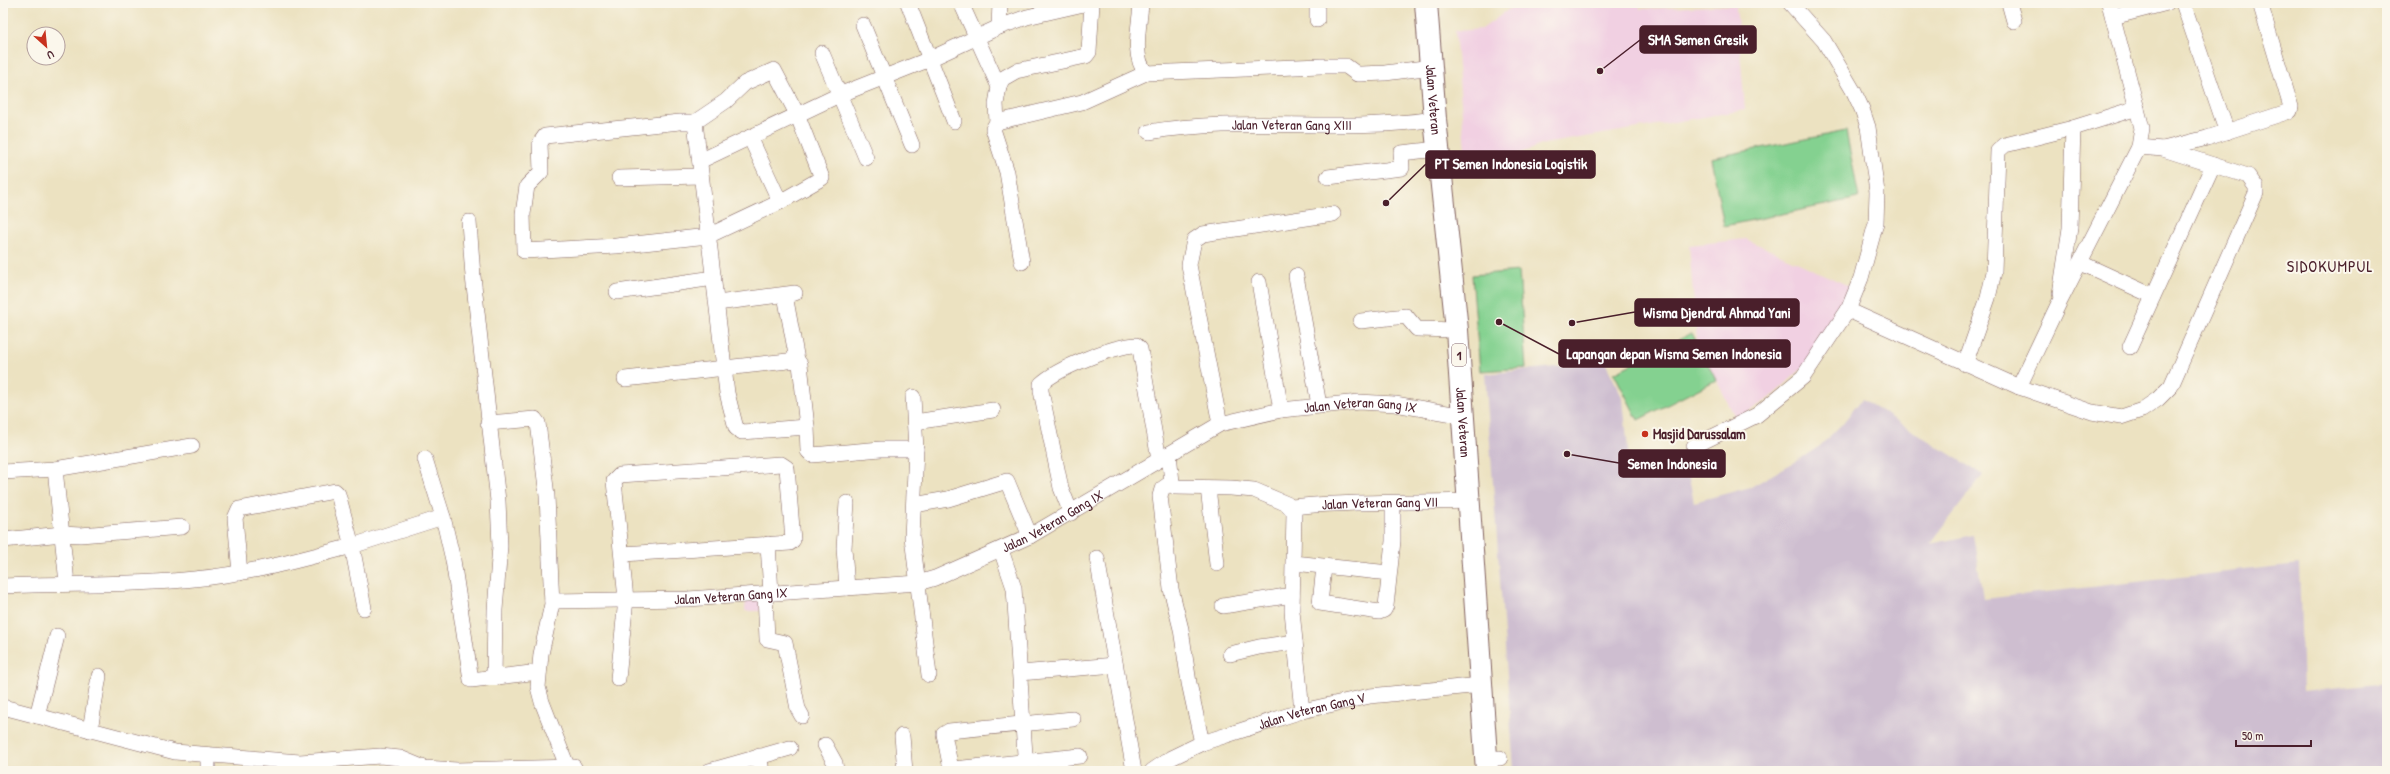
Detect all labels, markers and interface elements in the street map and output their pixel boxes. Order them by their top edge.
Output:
north arrow [26,26,66,66]
callout: SMA Semen Gresik [1640,26,1756,53]
text: SMA Semen Gresik [1648,29,1749,50]
text: U [45,47,56,63]
street label: Jalan Veteran [1422,64,1447,136]
street label: Jalan Veteran Gang XIII [1231,115,1352,135]
callout: PT Semen Indonesia Logistik [1426,151,1595,178]
text: PT Semen Indonesia Logistik [1435,153,1588,175]
district label: SIDOKUMPUL [2287,255,2373,277]
callout: Wisma Djendral Ahmad Yani [1635,299,1799,326]
text: Wisma Djendral Ahmad Yani [1643,302,1791,323]
callout: Lapangan depan Wisma Semen Indonesia [1559,340,1790,367]
text: Lapangan depan Wisma Semen Indonesia [1567,343,1782,365]
road number: 1 [1452,344,1466,366]
street label: Jalan Veteran [1452,386,1476,458]
street label: Jalan Veteran Gang IX [1303,392,1419,417]
place label: Masjid Darussalam [1653,424,1746,444]
marker: Masjid Darussalam [1640,429,1650,439]
callout: Semen Indonesia [1619,450,1725,477]
text: Semen Indonesia [1627,453,1717,474]
street label: Jalan Veteran Gang IX [999,485,1107,556]
street label: Jalan Veteran Gang VII [1321,492,1438,514]
street label: Jalan Veteran Gang IX [674,582,789,608]
street label: Jalan Veteran Gang V [1256,687,1367,733]
scale bar [2236,722,2311,748]
text: 50 m [2242,727,2263,744]

